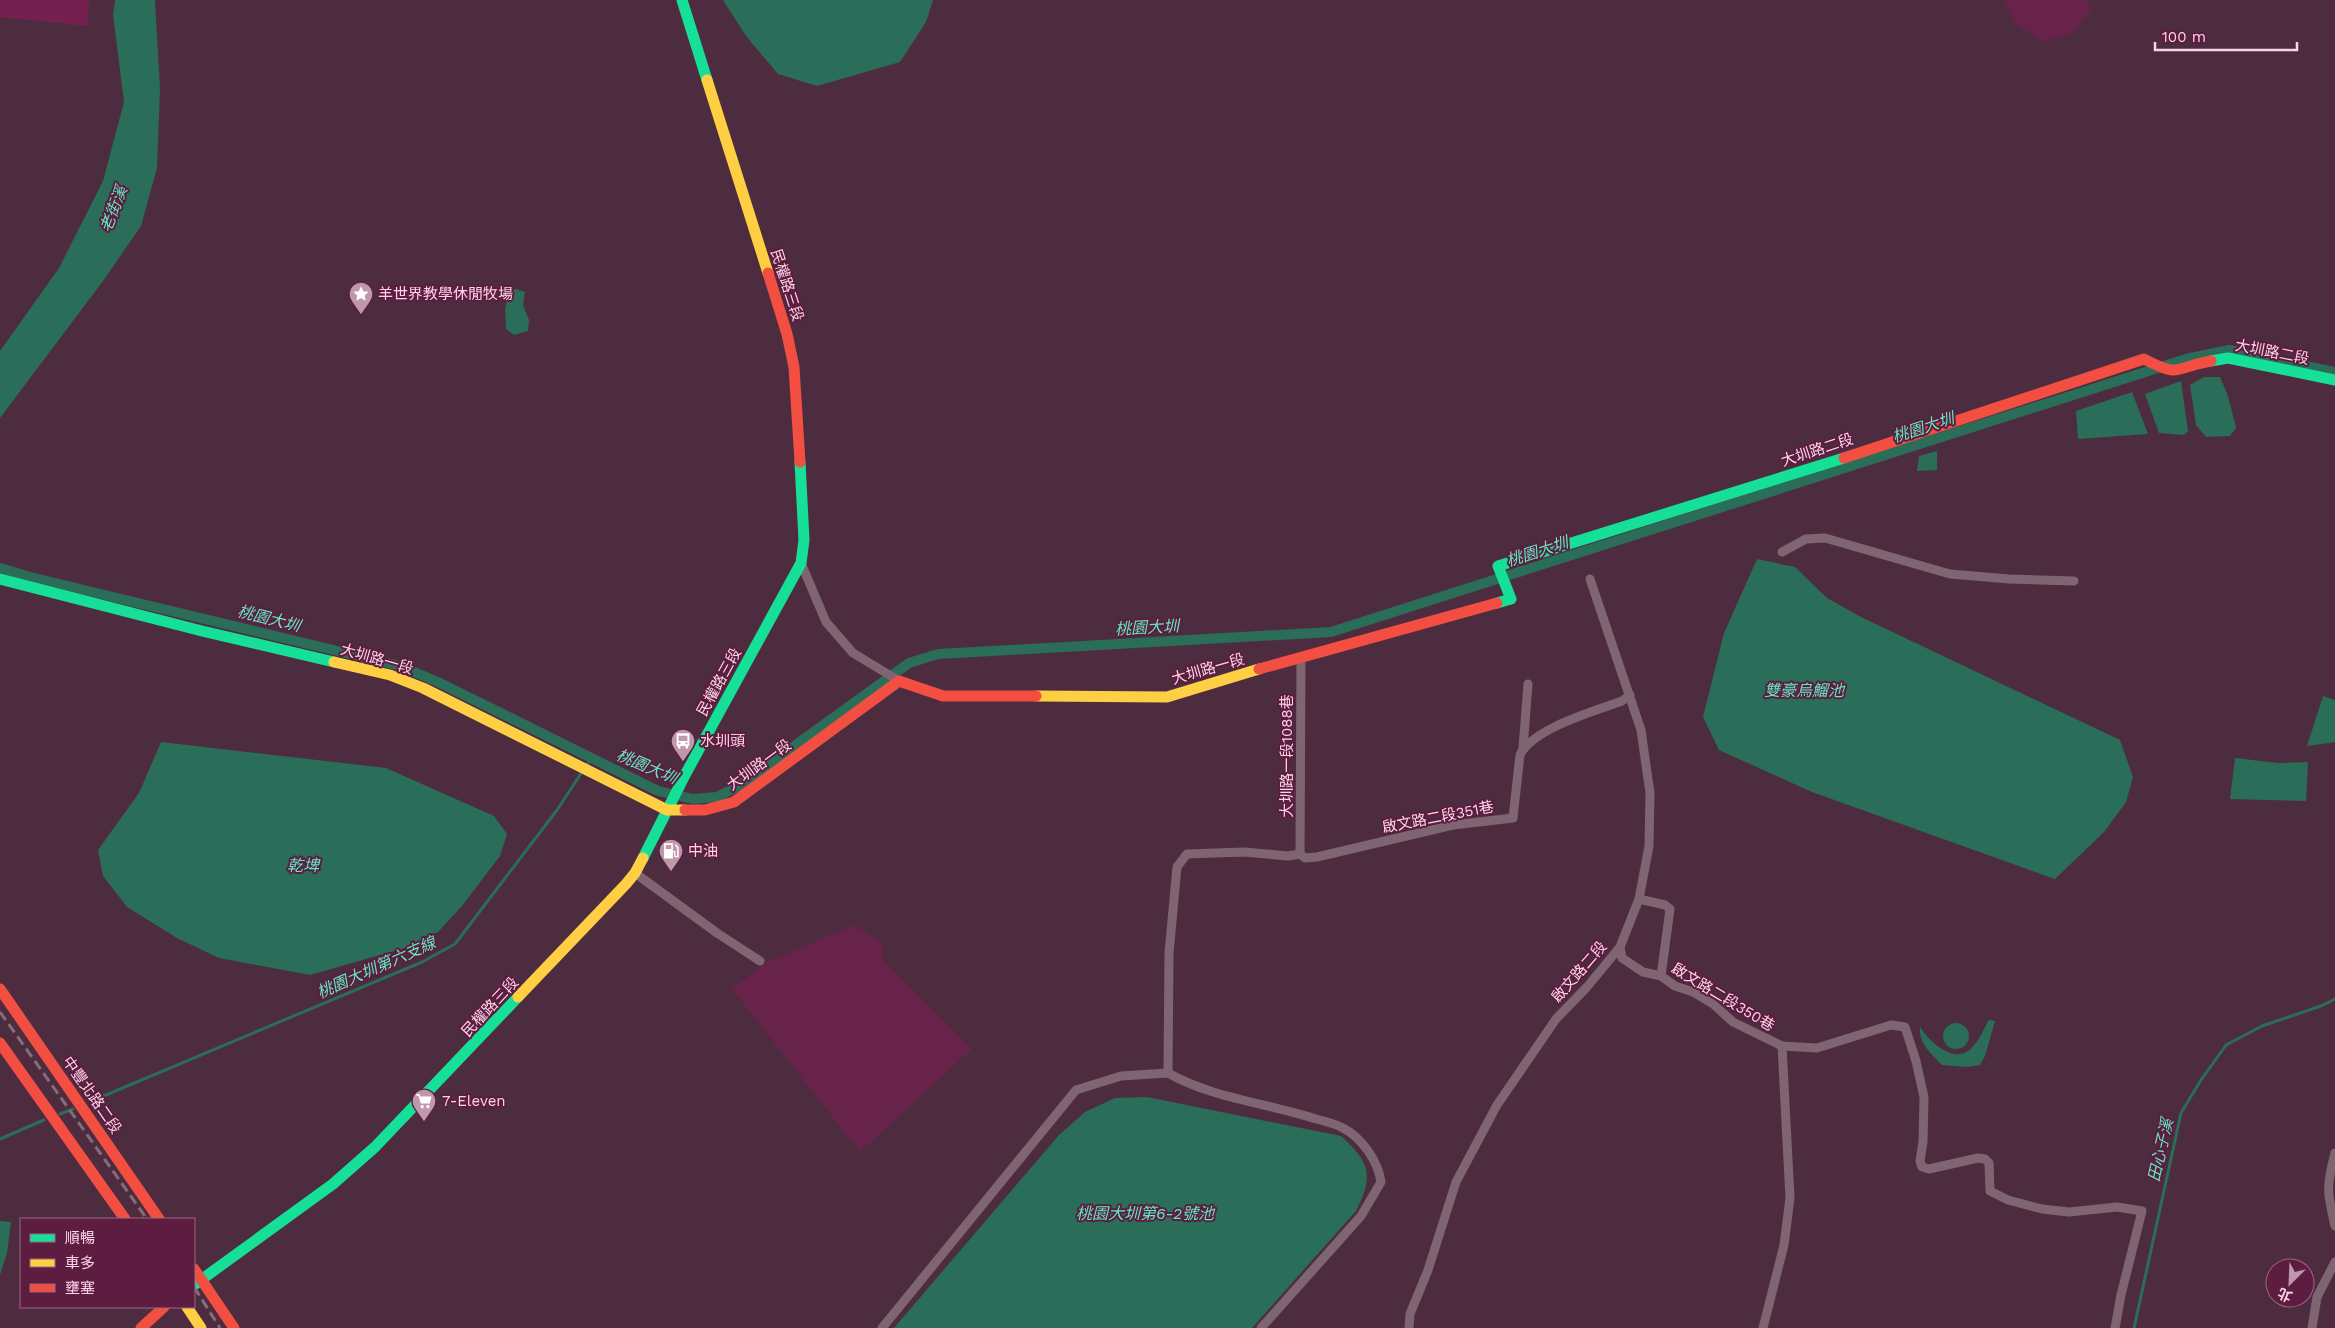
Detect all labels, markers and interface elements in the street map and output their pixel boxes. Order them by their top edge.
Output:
scale bar [2155,20,2298,52]
text: 100 m [2162,28,2206,46]
water label: 老街溪 [96,182,132,235]
street label: 民權路三段 [767,247,807,323]
place icon: 羊世界教學休閒牧場 [348,281,374,315]
place label: 羊世界教學休閒牧場 [378,285,513,303]
street label: 大圳路二段 [2233,336,2311,368]
water label: 桃園大圳 [1890,408,1958,446]
street label: 大圳路二段 [1779,430,1855,470]
water label: 桃園大圳 [1504,532,1572,570]
water label: 桃園大圳 [236,602,304,636]
water label: 桃園大圳 [1115,616,1181,639]
street label: 大圳路一段 [338,640,416,678]
street label: 民權路三段 [693,645,745,719]
street label: 大圳路一段 [1169,650,1247,688]
water label: 雙豪烏鰡池 [1764,681,1846,700]
street label: 大圳路一段1088巷 [1278,694,1296,818]
bus stop icon: 水圳頭 [670,728,696,762]
place label: 水圳頭 [700,732,745,750]
street label: 大圳路一段 [723,736,795,794]
water label: 桃園大圳 [614,745,682,788]
street label: 啟文路二段351巷 [1381,797,1495,837]
fuel station icon: 中油 [658,838,684,872]
place label: 中油 [688,842,718,860]
water label: 乾埤 [287,856,321,875]
water label: 桃園大圳第六支線 [314,932,440,1002]
street label: 啟文路二段 [1548,938,1610,1006]
street label: 啟文路二段350巷 [1668,959,1778,1035]
street label: 民權路三段 [458,973,522,1041]
street label: 中豐北路二段 [59,1053,125,1137]
supermarket icon: 7-Eleven [411,1088,437,1122]
place label: 7-Eleven [442,1092,506,1110]
water label: 田心子溪 [2144,1115,2177,1183]
water label: 桃園大圳第6-2號池 [1076,1204,1216,1223]
legend [20,1218,195,1308]
text: 順暢 [65,1229,95,1247]
text: 車多 [65,1254,95,1272]
north arrow [2265,1258,2315,1308]
text: 壅塞 [65,1279,95,1297]
text: 北 [2275,1285,2294,1305]

